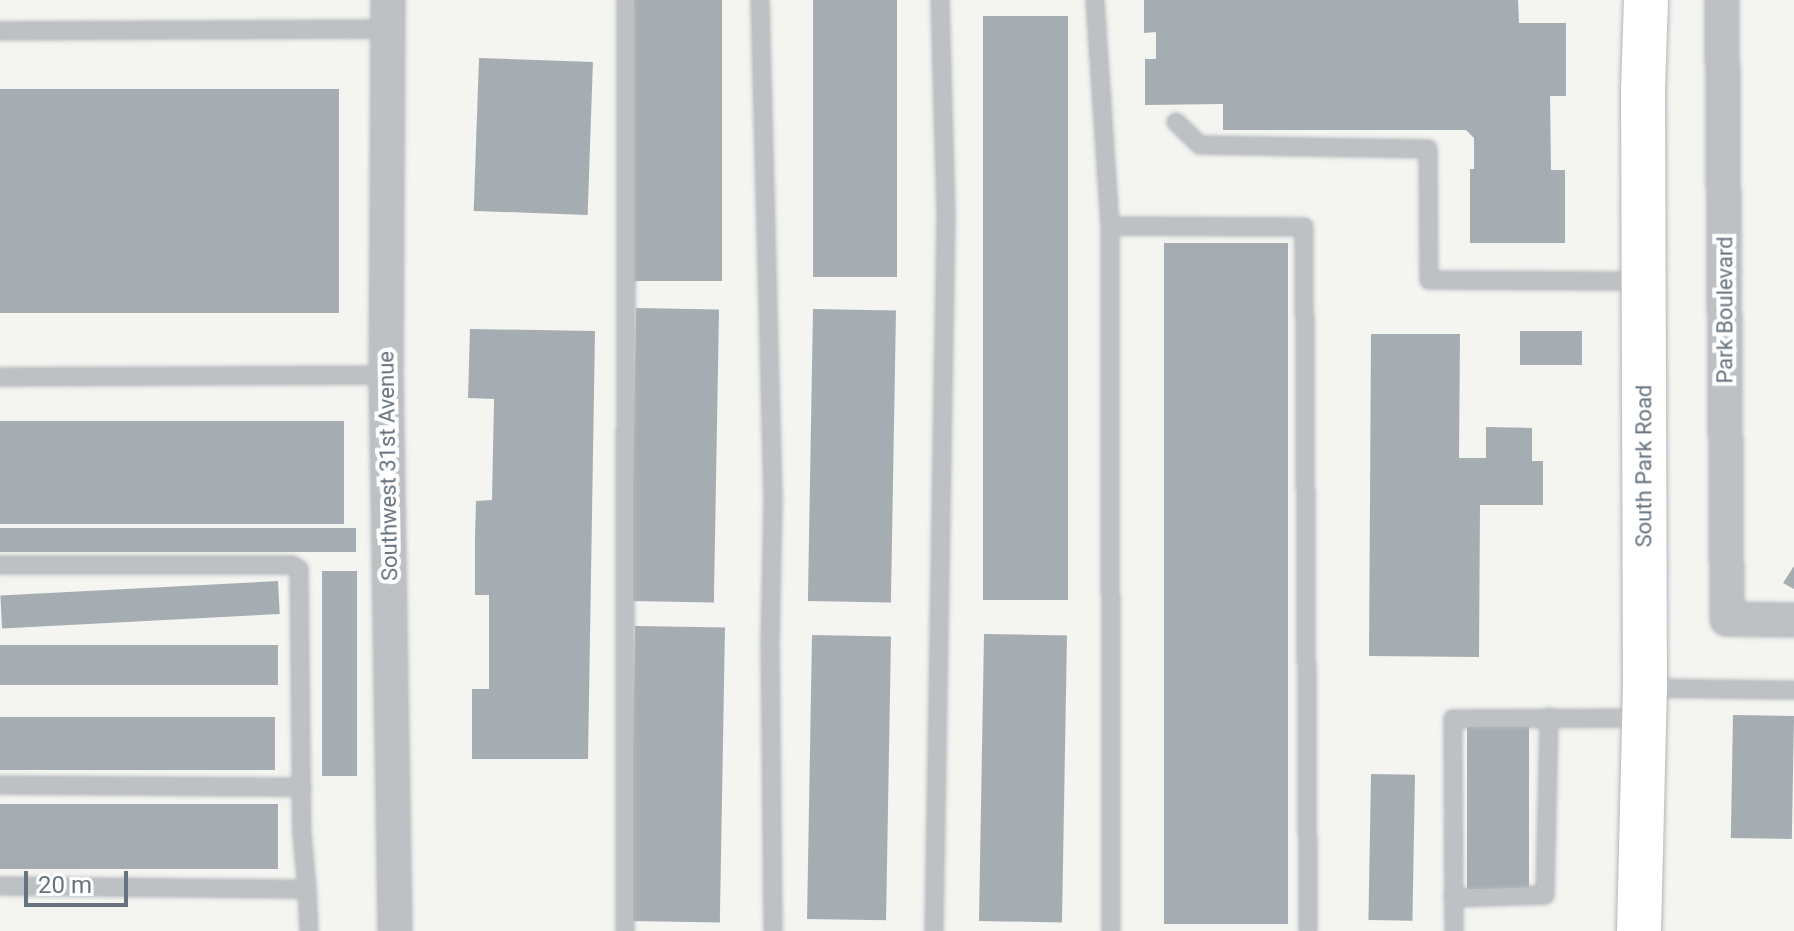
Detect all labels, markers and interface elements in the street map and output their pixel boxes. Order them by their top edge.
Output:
street label: Park Boulevard [1712,236,1738,384]
street label: Southwest 31st Avenue [373,351,403,581]
street label: South Park Road [1631,385,1657,547]
scale bar [28,855,132,905]
text: 20 m [38,871,92,899]

